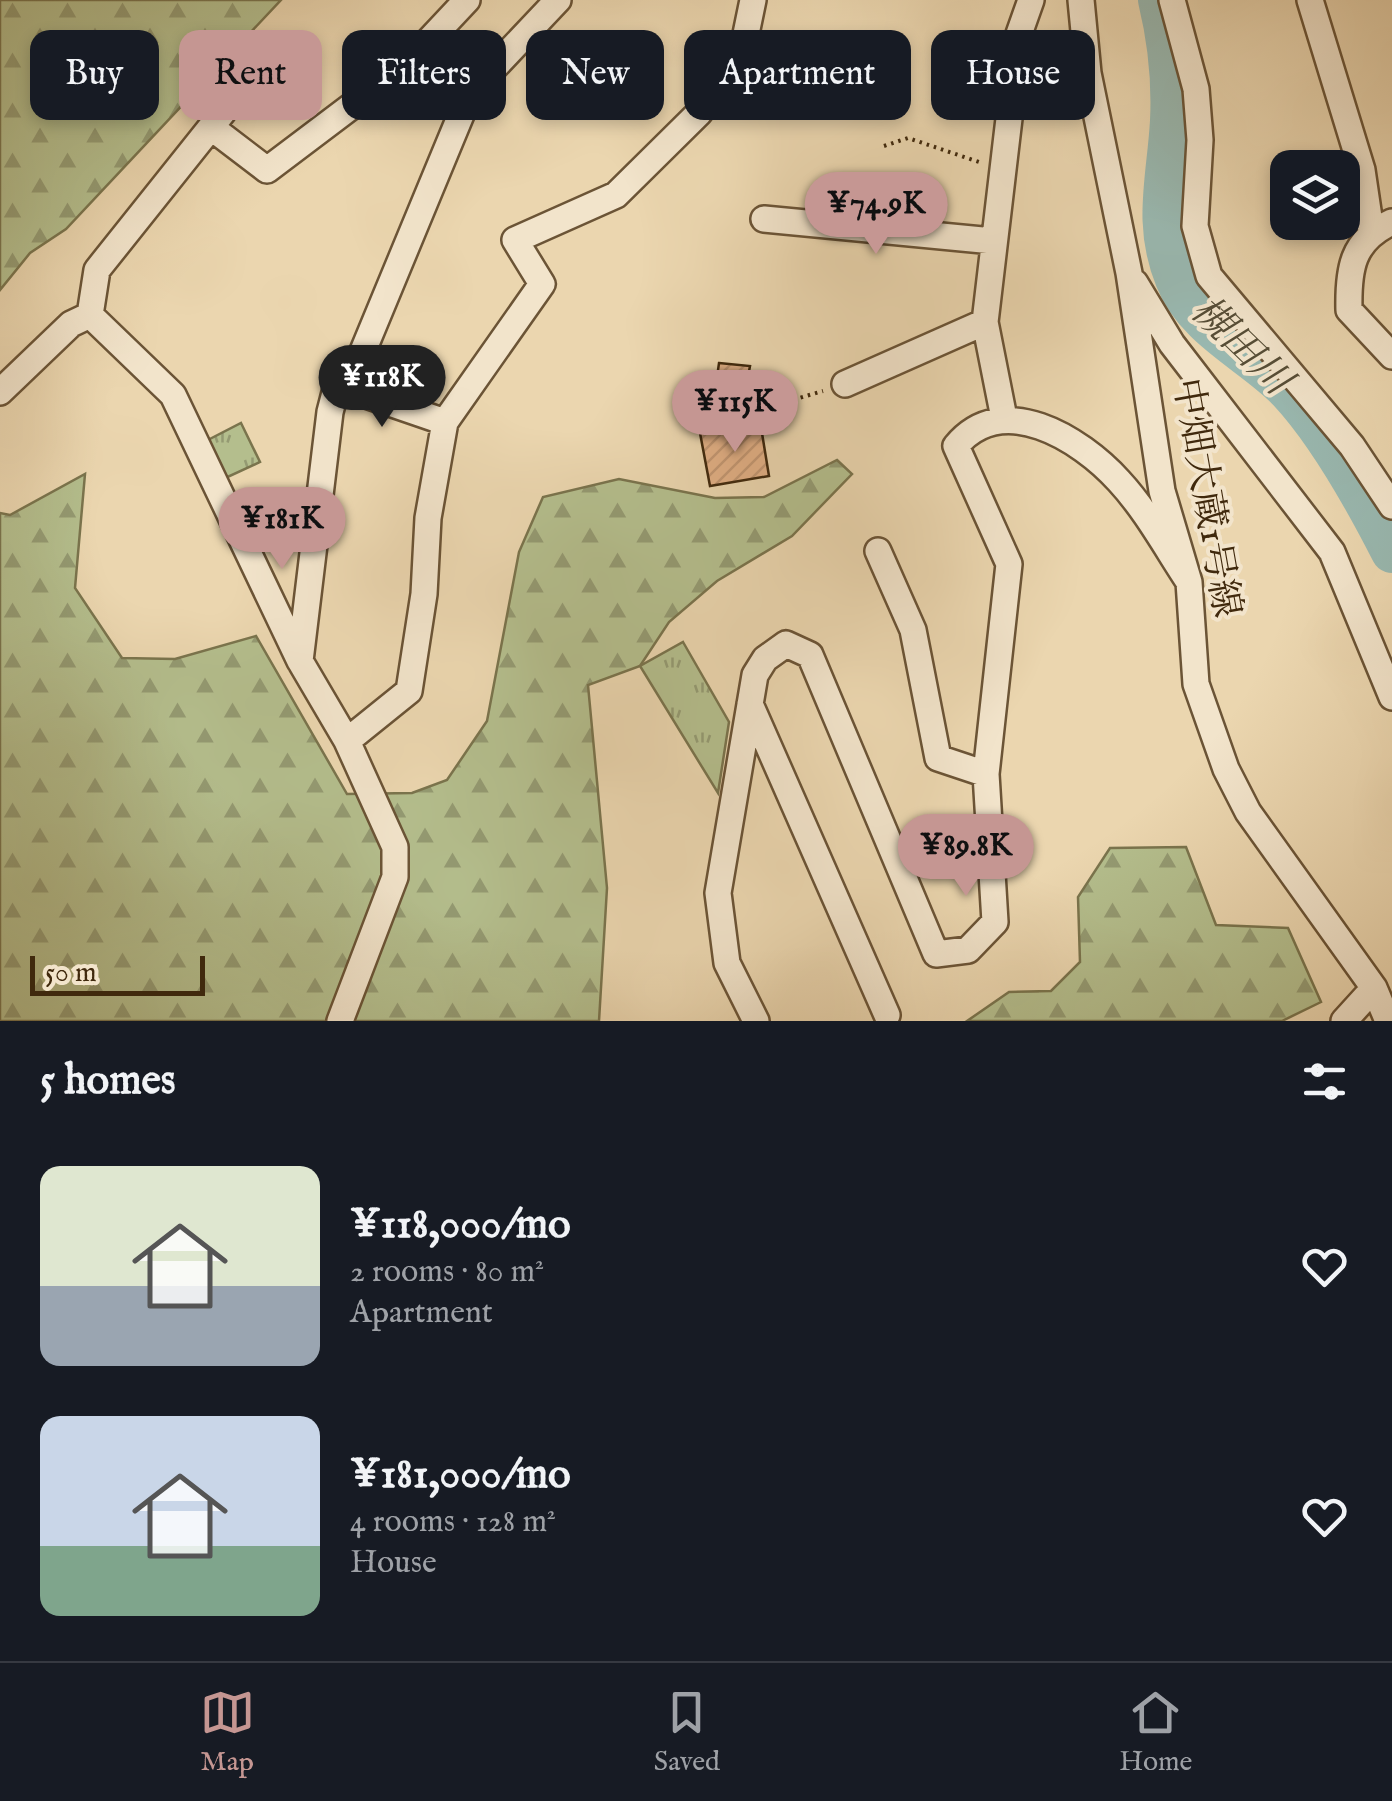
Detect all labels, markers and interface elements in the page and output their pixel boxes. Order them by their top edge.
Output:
chip: Buy [30,30,159,120]
chip: Rent [179,30,322,120]
chip: Filters [342,30,506,120]
chip: New [526,30,664,120]
chip: Apartment [684,30,911,120]
chip: House [931,30,1095,120]
map controls [1270,150,1360,240]
button: layers [1270,150,1360,240]
pin: ¥74.9K [795,172,957,257]
text: ¥74.9K [827,184,925,225]
water label: 槻田川 [1179,287,1304,410]
pin: ¥118K [312,345,452,430]
text: ¥118K [341,357,423,398]
pin: ¥115K [665,370,805,455]
street label: 中畑大蔵1号線 [1160,375,1250,621]
text: ¥115K [694,382,776,423]
pin: ¥181K [212,487,352,572]
text: ¥181K [241,499,323,540]
pin: ¥89.8K [885,814,1047,899]
text: ¥89.8K [920,826,1012,867]
scale bar [30,951,205,996]
text: 50 m [45,956,97,991]
icon: filters [1297,1054,1352,1109]
text: 5 homes [40,1055,176,1108]
text: ¥118,000/mo [350,1199,571,1252]
icon: home [120,1206,240,1326]
icon: heart [1297,1239,1352,1294]
text: 2 rooms · 80 m² [350,1252,544,1293]
text: Apartment [350,1293,493,1334]
text: ¥181,000/mo [350,1449,571,1502]
icon: home [120,1456,240,1576]
icon: heart [1297,1489,1352,1544]
text: 4 rooms · 128 m² [350,1502,556,1543]
text: House [350,1543,437,1584]
tab: Map [200,1685,255,1780]
tab: Saved [654,1685,720,1780]
tab: Home [1119,1685,1192,1780]

